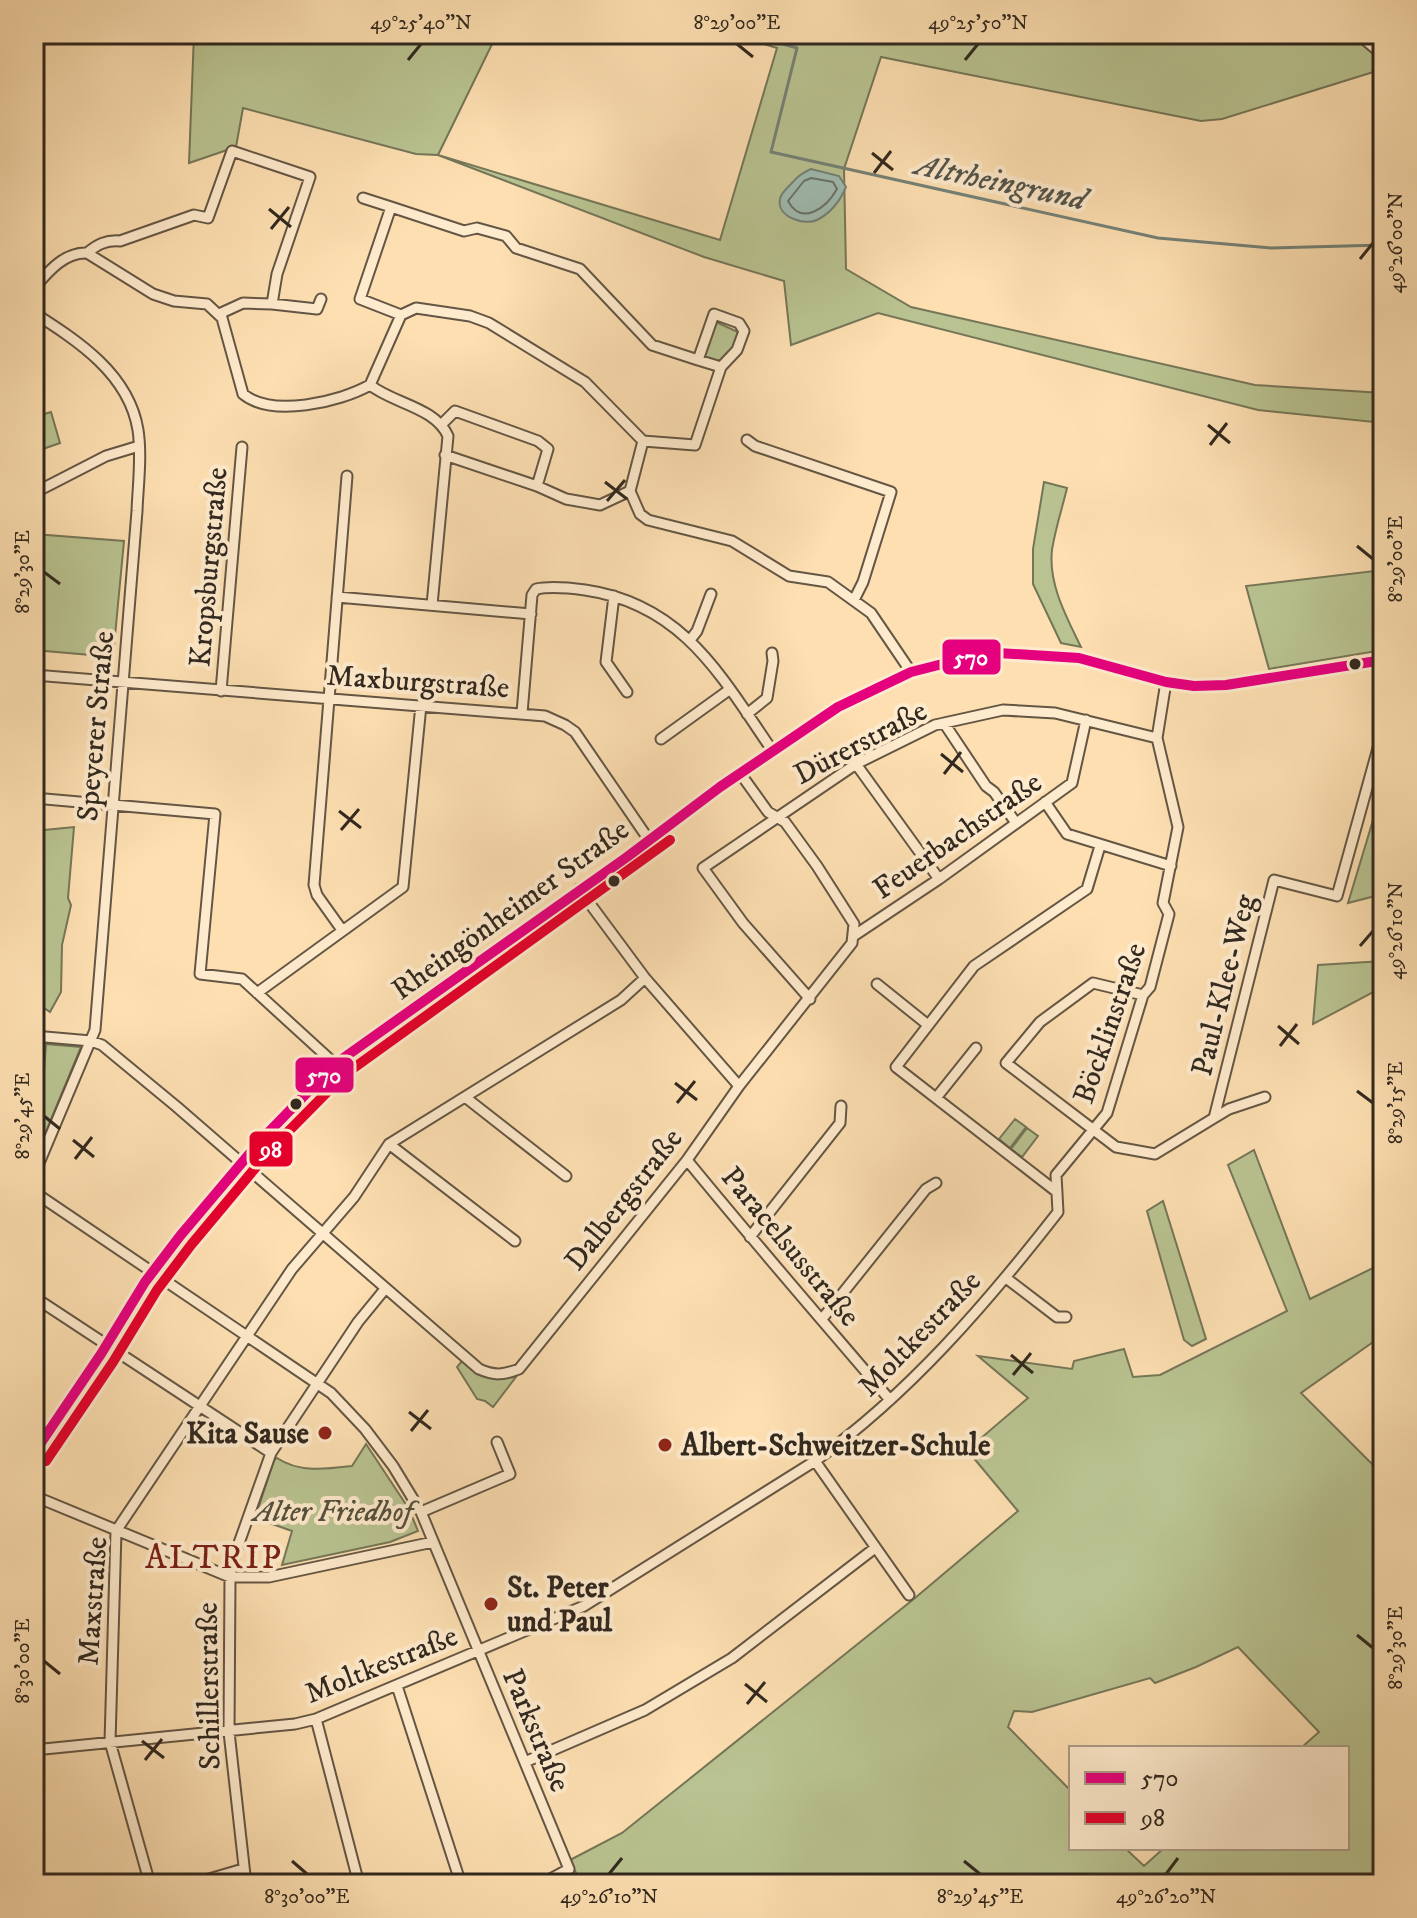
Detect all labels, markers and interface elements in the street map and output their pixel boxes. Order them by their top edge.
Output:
text: 49°25'40"N [370,11,472,36]
text: 8°29'00"E [694,11,780,36]
text: 49°25'50"N [928,11,1028,36]
water label: Altrheingrund [909,145,1094,222]
text: 49°26'00"N [1384,192,1409,294]
street label: Kropsburgstraße [182,466,237,669]
text: 8°29'00"E [1384,516,1409,602]
text: 8°29'30"E [11,530,36,614]
street label: Speyerer Straße [70,629,123,823]
line badge: 570 [941,638,1002,676]
text: 570 [953,645,988,672]
unlabelled marker [1347,656,1363,672]
street label: Maxburgstraße [325,658,511,707]
street label: Dürerstraße [788,693,934,794]
street label: Feuerbachstraße [866,764,1049,908]
street label: Rheingönheimer Straße [385,812,637,1009]
unlabelled marker [606,873,622,889]
text: 49°26'10"N [1384,882,1409,980]
street label: Paul-Klee-Weg [1184,890,1265,1080]
street label: Böcklinstraße [1066,938,1155,1109]
line badge: 570 [294,1056,355,1094]
text: 8°29'15"E [1384,1062,1409,1144]
text: 570 [306,1063,341,1090]
text: 8°29'45"E [11,1073,36,1159]
unlabelled marker [288,1096,304,1112]
street label: Dalbergstraße [557,1121,691,1278]
line badge: 98 [248,1130,294,1168]
text: 98 [258,1137,282,1164]
street label: Paracelsusstraße [712,1160,867,1334]
street label: Moltkestraße [851,1263,989,1405]
place label: Kita Sause [186,1416,310,1453]
marker: Kita Sause [316,1424,334,1442]
place label: Albert-Schweitzer-Schule [680,1428,991,1465]
marker: Albert-Schweitzer-Schule [656,1436,674,1454]
park label: Alter Friedhof [250,1494,420,1531]
street label: Maxstraße [71,1535,116,1667]
district label: ALTRIP [145,1537,283,1579]
place label: St. Peter und Paul [507,1570,613,1641]
marker: St. Peter und Paul [482,1595,500,1613]
street label: Schillerstraße [190,1602,229,1770]
text: 8°29'30"E [1384,1606,1409,1690]
text: 8°30'00"E [11,1618,36,1704]
street label: Moltkestraße [300,1618,463,1713]
street label: Parkstraße [493,1663,578,1798]
legend [1069,1746,1349,1850]
text: 570 [1141,1764,1179,1794]
text: 98 [1140,1804,1165,1834]
text: 8°30'00"E [264,1885,350,1910]
text: 49°26'10"N [560,1885,658,1910]
text: 8°29'45"E [937,1885,1023,1910]
text: 49°26'20"N [1116,1885,1216,1910]

